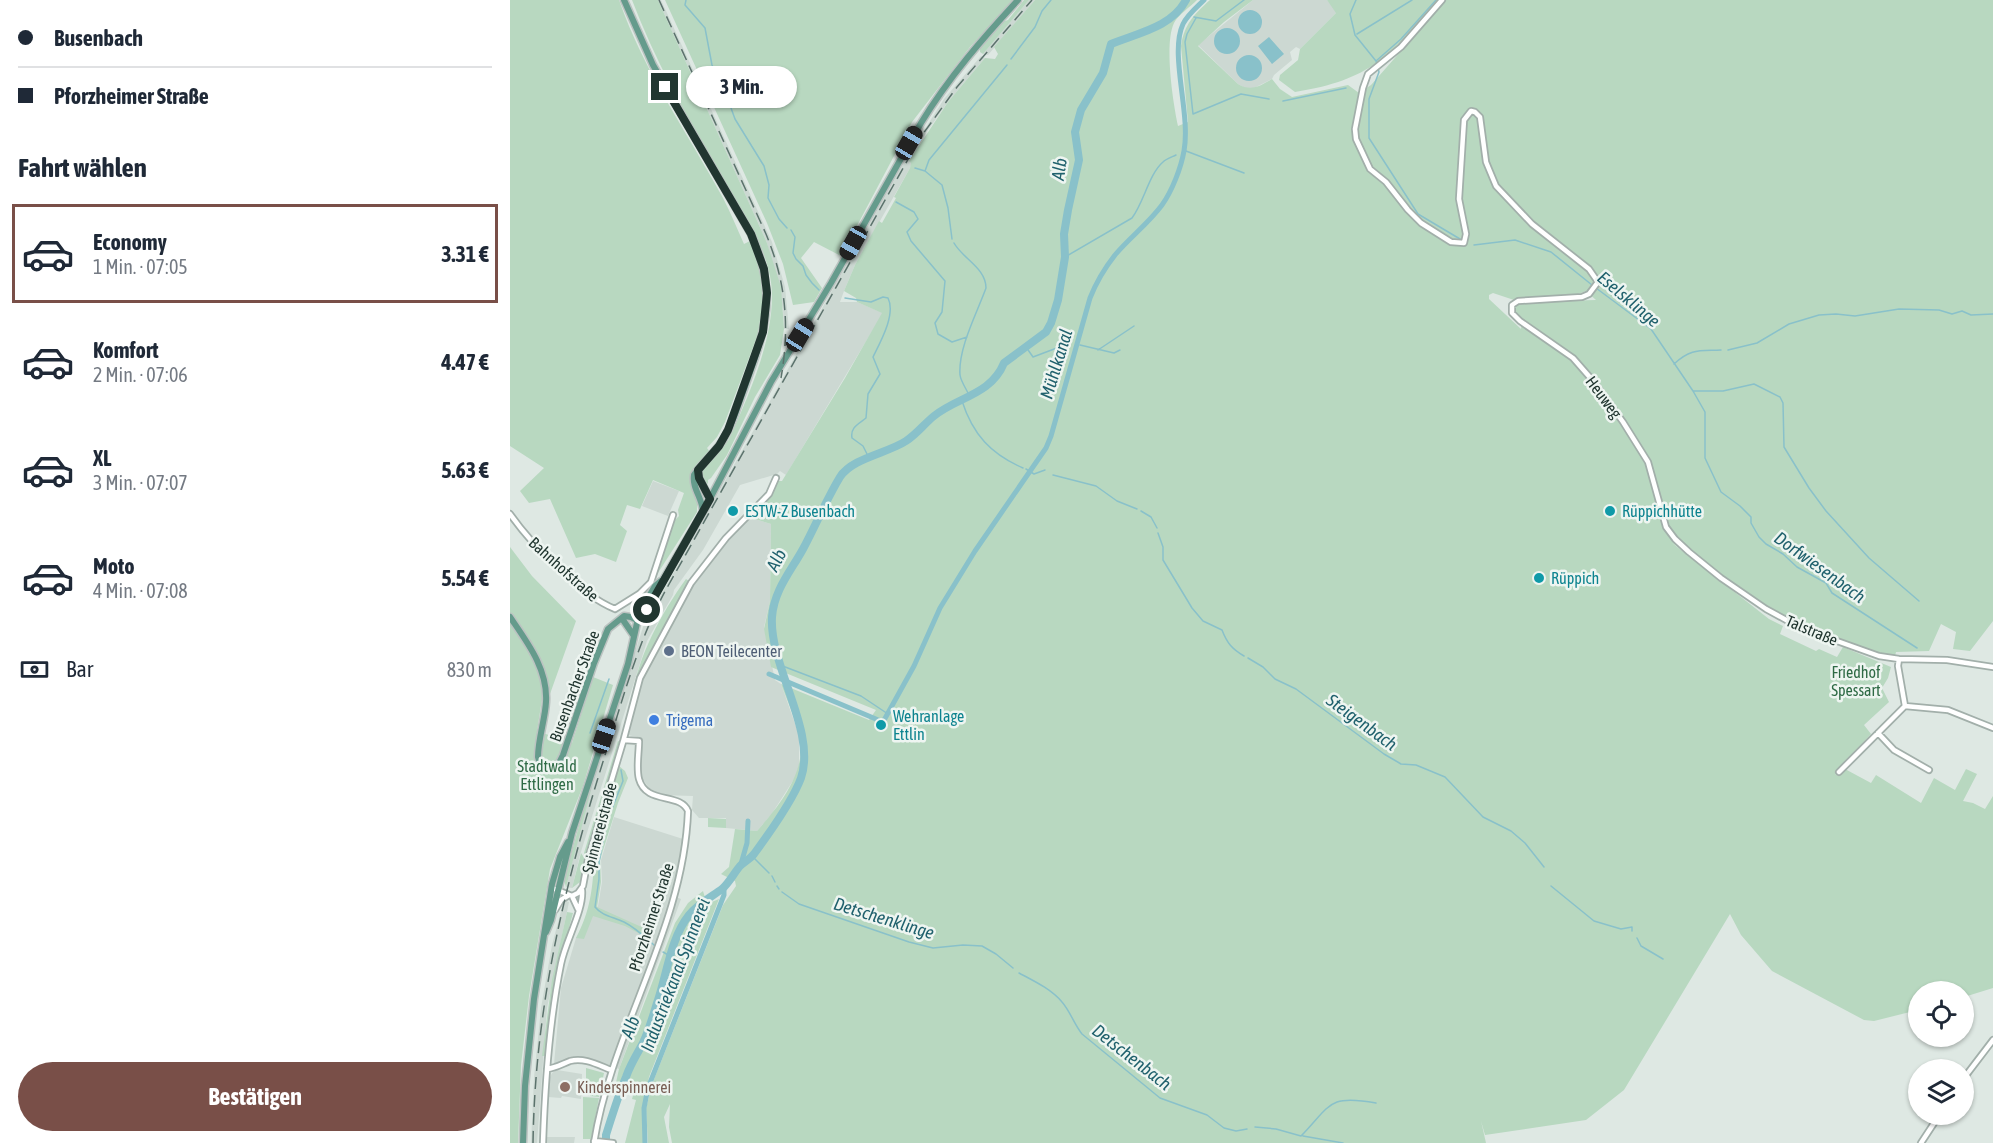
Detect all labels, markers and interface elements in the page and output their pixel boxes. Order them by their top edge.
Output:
text: Busenbach [54,25,143,51]
callout: 3 Min. [686,66,797,108]
route end [651,73,678,100]
text: 3 Min. [720,75,763,98]
text: Pforzheimer Straße [54,83,209,109]
car [892,123,926,163]
text: Fahrt wählen [18,152,147,183]
water label: Alb [1047,156,1071,183]
car [836,223,870,263]
icon: car [21,227,75,281]
text: Economy [93,229,167,255]
text: 3.31 € [441,241,489,267]
text: 1 Min. · 07:05 [93,255,188,278]
water label: Eselsklinge [1593,267,1665,331]
car [783,315,817,355]
water label: Mühlkanal [1035,326,1077,402]
icon: car [21,335,75,389]
text: Komfort [93,337,159,363]
text: 4.47 € [441,349,489,375]
text: 2 Min. · 07:06 [93,363,188,386]
street label: Heuweg [1582,372,1626,422]
icon: car [21,443,75,497]
text: XL [93,445,111,471]
text: 5.63 € [441,457,489,483]
text: 3 Min. · 07:07 [93,471,188,494]
place label: ESTW-Z Busenbach [745,502,855,520]
place label: Rüppichhütte [1622,502,1702,521]
marker: ESTW-Z Busenbach [726,504,740,518]
marker: Rüppichhütte [1603,504,1617,518]
water label: Dorfwiesenbach [1770,527,1870,607]
street label: Bahnhofstraße [526,533,602,605]
water label: Alb [761,545,790,576]
icon: car [21,551,75,605]
text: Moto [93,553,135,579]
text: 5.54 € [441,565,489,591]
place label: Rüppich [1551,569,1599,588]
marker: Rüppich [1532,571,1546,585]
text: 4 Min. · 07:08 [93,579,188,602]
route start [633,596,660,623]
street label: Talstraße [1783,611,1841,649]
street label: Busenbacher Straße [546,628,602,744]
place label: BEON Teilecenter [681,642,782,660]
marker: BEON Teilecenter [662,644,676,658]
icon: cash [18,653,51,686]
text: Bar [66,656,93,682]
text: 830 m [447,658,492,681]
park label: Friedhof Spessart [1831,663,1881,700]
water label: Steigenbach [1322,689,1402,755]
place label: Wehranlage Ettlin [893,707,964,743]
place label: Trigema [666,711,713,730]
marker: Trigema [647,713,661,727]
car [590,716,618,756]
marker: Wehranlage Ettlin [874,718,888,732]
park label: Stadtwald Ettlingen [517,757,577,794]
street label: Spinnereistraße [578,781,621,876]
street label: Pforzheimer Straße [625,861,677,973]
water label: Detschenklinge [831,893,937,943]
water label: Industriekanal Spinnerei [636,895,714,1055]
map controls [1908,981,1974,1125]
button: locate [1908,981,1974,1047]
water label: Alb [616,1013,644,1042]
water label: Detschenbach [1088,1020,1176,1094]
button: layers [1908,1059,1974,1125]
button: Bestätigen [18,1062,492,1131]
place label: Kinderspinnerei [577,1078,671,1097]
marker: Kinderspinnerei [558,1080,572,1094]

